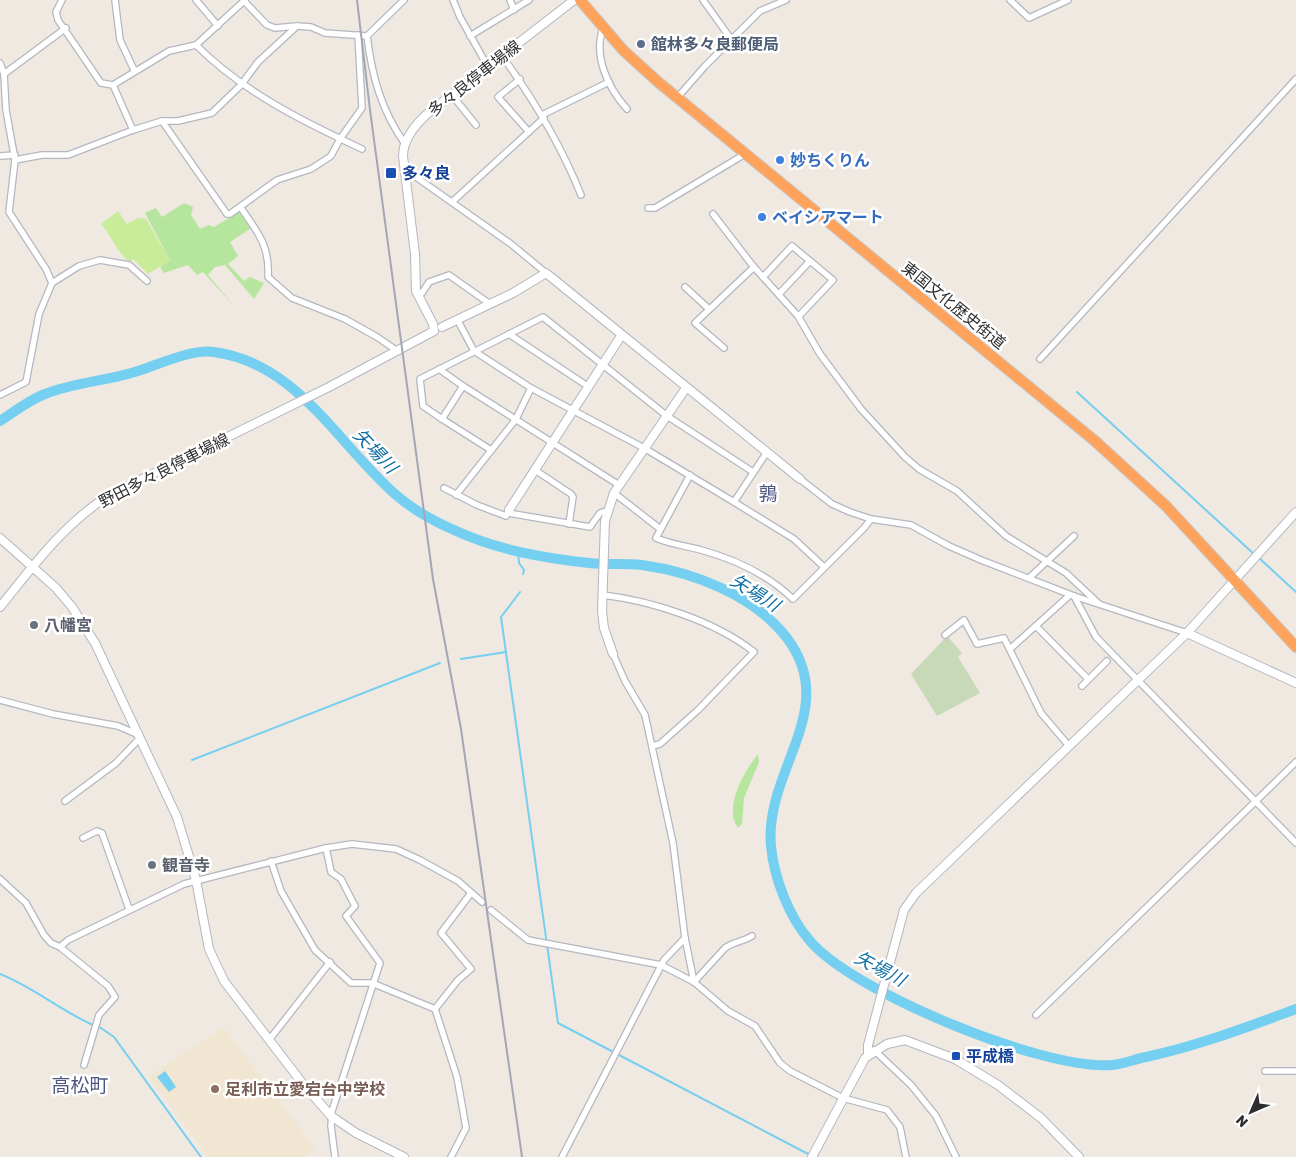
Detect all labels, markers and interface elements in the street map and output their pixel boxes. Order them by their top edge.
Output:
place label: 館林多々良郵便局 [651,35,779,54]
street label: 多々良停車場線 [424,36,524,120]
marker: 館林多々良郵便局 [635,38,647,50]
place label: 妙ちくりん [790,151,870,170]
marker: 妙ちくりん [774,154,786,166]
place label: 多々良 [402,164,450,183]
marker: 多々良 [384,166,398,180]
place label: ベイシアマート [772,208,884,227]
marker: ベイシアマート [756,211,768,223]
street label: 東国文化歴史街道 [898,258,1009,353]
water label: 矢場川 [348,424,403,480]
street label: 野田多々良停車場線 [96,429,233,512]
district label: 鶉 [758,482,778,505]
water label: 矢場川 [726,569,785,618]
place label: 八幡宮 [44,616,92,635]
marker: 八幡宮 [28,619,40,631]
place label: 観音寺 [162,856,210,875]
marker: 観音寺 [146,859,158,871]
water label: 矢場川 [851,947,911,992]
place label: 平成橋 [966,1047,1014,1066]
marker: 平成橋 [950,1050,962,1062]
district label: 高松町 [51,1074,109,1097]
place label: 足利市立愛宕台中学校 [225,1080,385,1099]
marker: 足利市立愛宕台中学校 [209,1083,221,1095]
north arrow [1226,1087,1276,1137]
text: N [1233,1111,1252,1130]

